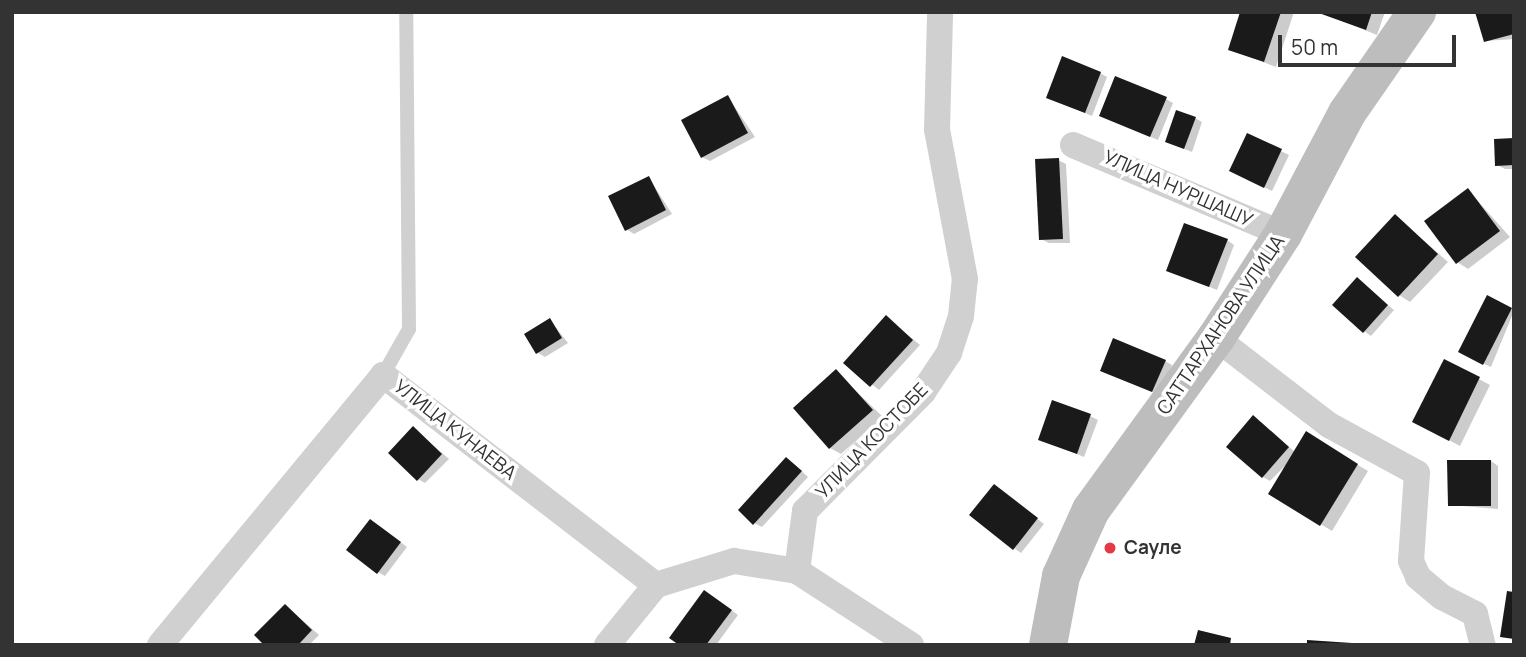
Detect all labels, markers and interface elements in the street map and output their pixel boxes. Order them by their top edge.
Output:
scale bar [1281,21,1460,65]
text: 50 m [1291,33,1338,61]
street label: УЛИЦА НУРШАШУ [1100,146,1256,232]
street label: САТТАРХАНОВА УЛИЦА [1152,231,1290,419]
street label: УЛИЦА КУНАЕВА [389,375,521,485]
street label: УЛИЦА КОСТОБЕ [811,379,933,503]
place label: Сауле [1124,537,1182,559]
marker: Сауле [1102,540,1118,556]

